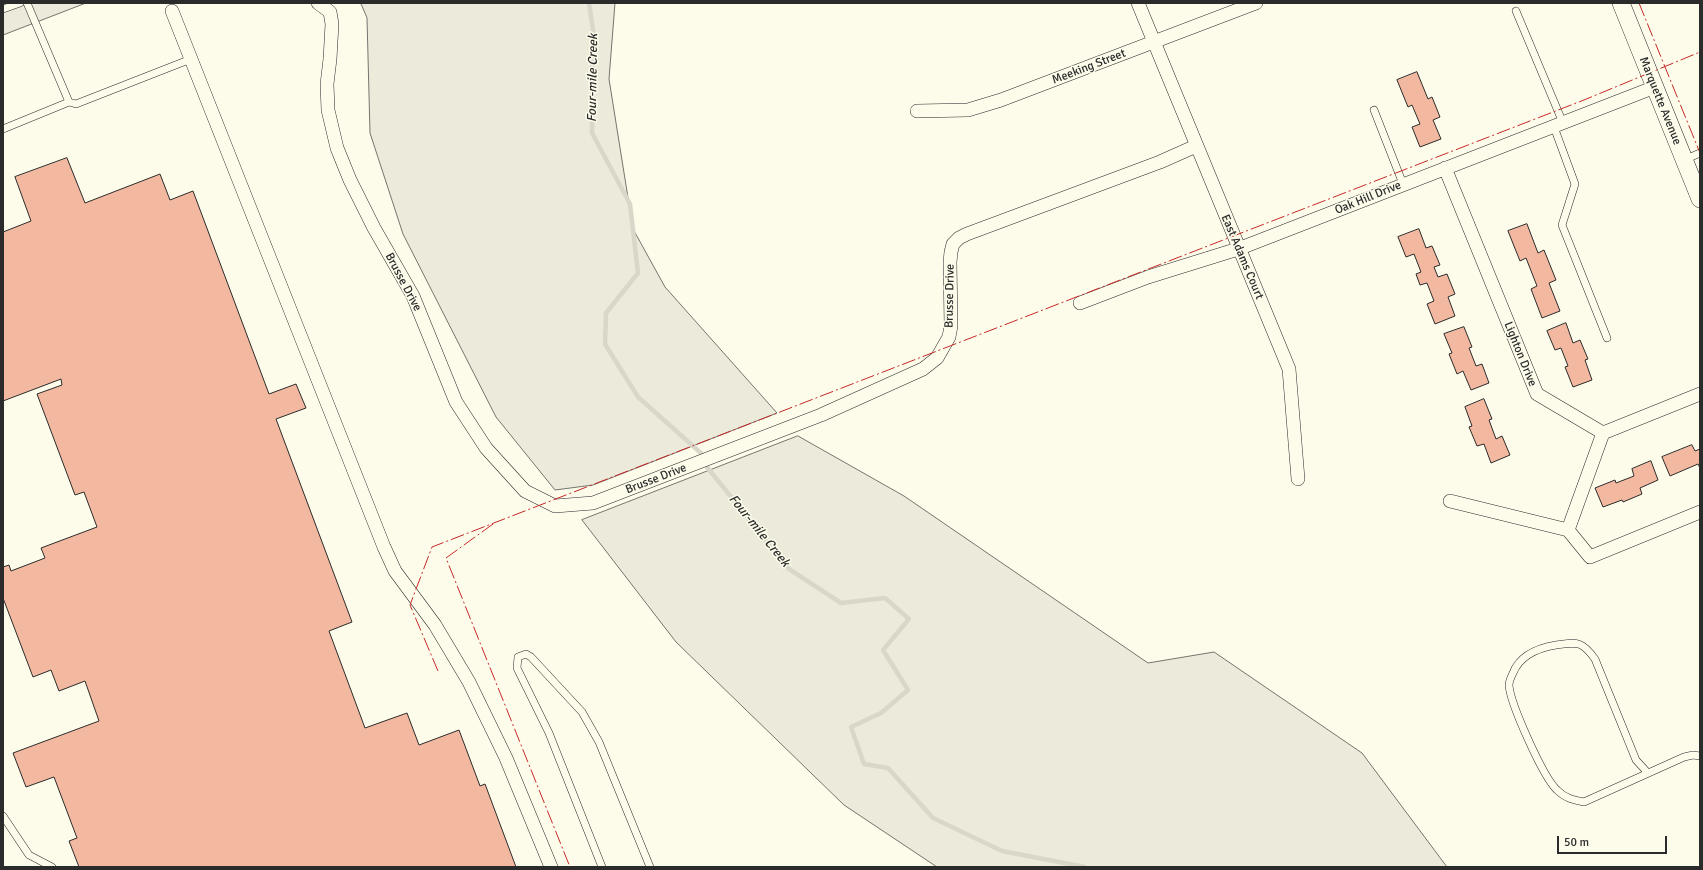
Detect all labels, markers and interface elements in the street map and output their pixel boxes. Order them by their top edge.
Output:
water label: Four-mile Creek [584,34,602,122]
street label: Meeking Street [1050,46,1128,88]
street label: Marquette Avenue [1636,55,1684,147]
street label: Oak Hill Drive [1333,178,1403,218]
street label: East Adams Court [1218,212,1266,302]
street label: Brusse Drive [382,250,424,314]
street label: Brusse Drive [942,264,958,328]
street label: Lighton Drive [1500,320,1540,388]
street label: Brusse Drive [624,461,688,497]
water label: Four-mile Creek [725,492,793,570]
scale bar [1559,828,1669,854]
text: 50 m [1564,835,1589,850]

